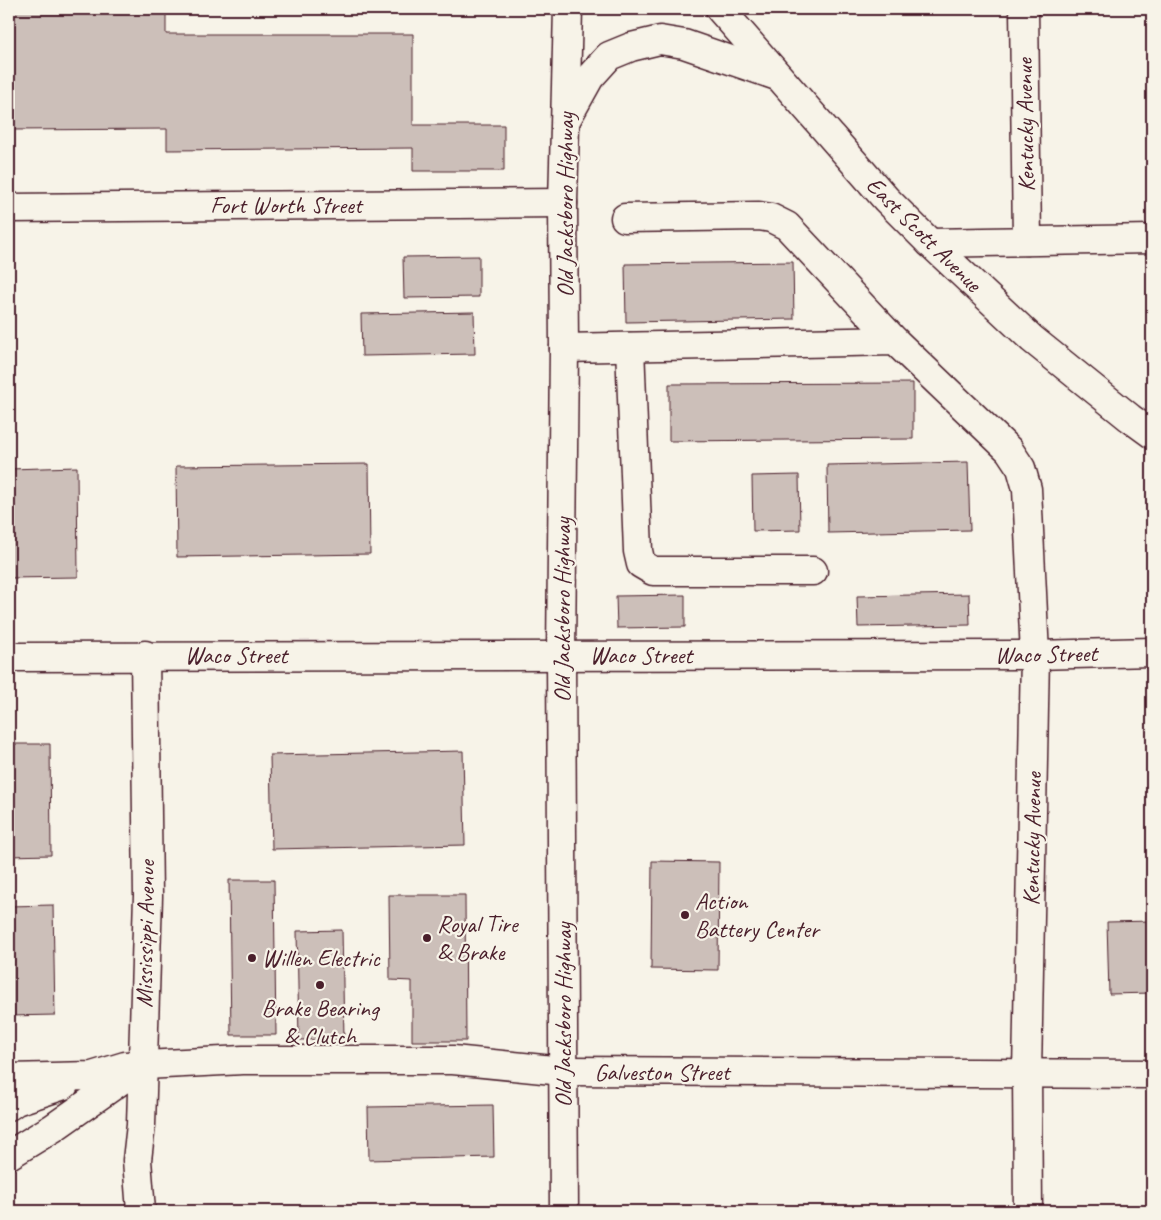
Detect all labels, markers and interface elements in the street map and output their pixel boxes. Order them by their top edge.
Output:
street label: Kentucky Avenue [1009,56,1041,192]
street label: Old Jacksboro Highway [550,111,580,297]
street label: East Scott Avenue [860,170,990,300]
street label: Fort Worth Street [210,190,364,220]
street label: Old Jacksboro Highway [547,516,577,702]
street label: Waco Street [995,638,1099,670]
street label: Waco Street [185,640,289,670]
street label: Waco Street [590,640,694,670]
street label: Kentucky Avenue [1016,770,1048,906]
street label: Mississippi Avenue [129,858,161,1008]
place label: Action Battery Center [695,886,821,944]
place label: Royal Tire & Brake [437,909,520,967]
marker: Action Battery Center [679,909,691,921]
street label: Old Jacksboro Highway [548,921,578,1107]
marker: Royal Tire & Brake [421,932,433,944]
place label: Willen Electric [262,943,381,973]
marker: Willen Electric [246,952,258,964]
marker: Brake Bearing & Clutch [314,979,326,991]
place label: Brake Bearing & Clutch [262,993,381,1051]
street label: Galveston Street [595,1057,732,1087]

